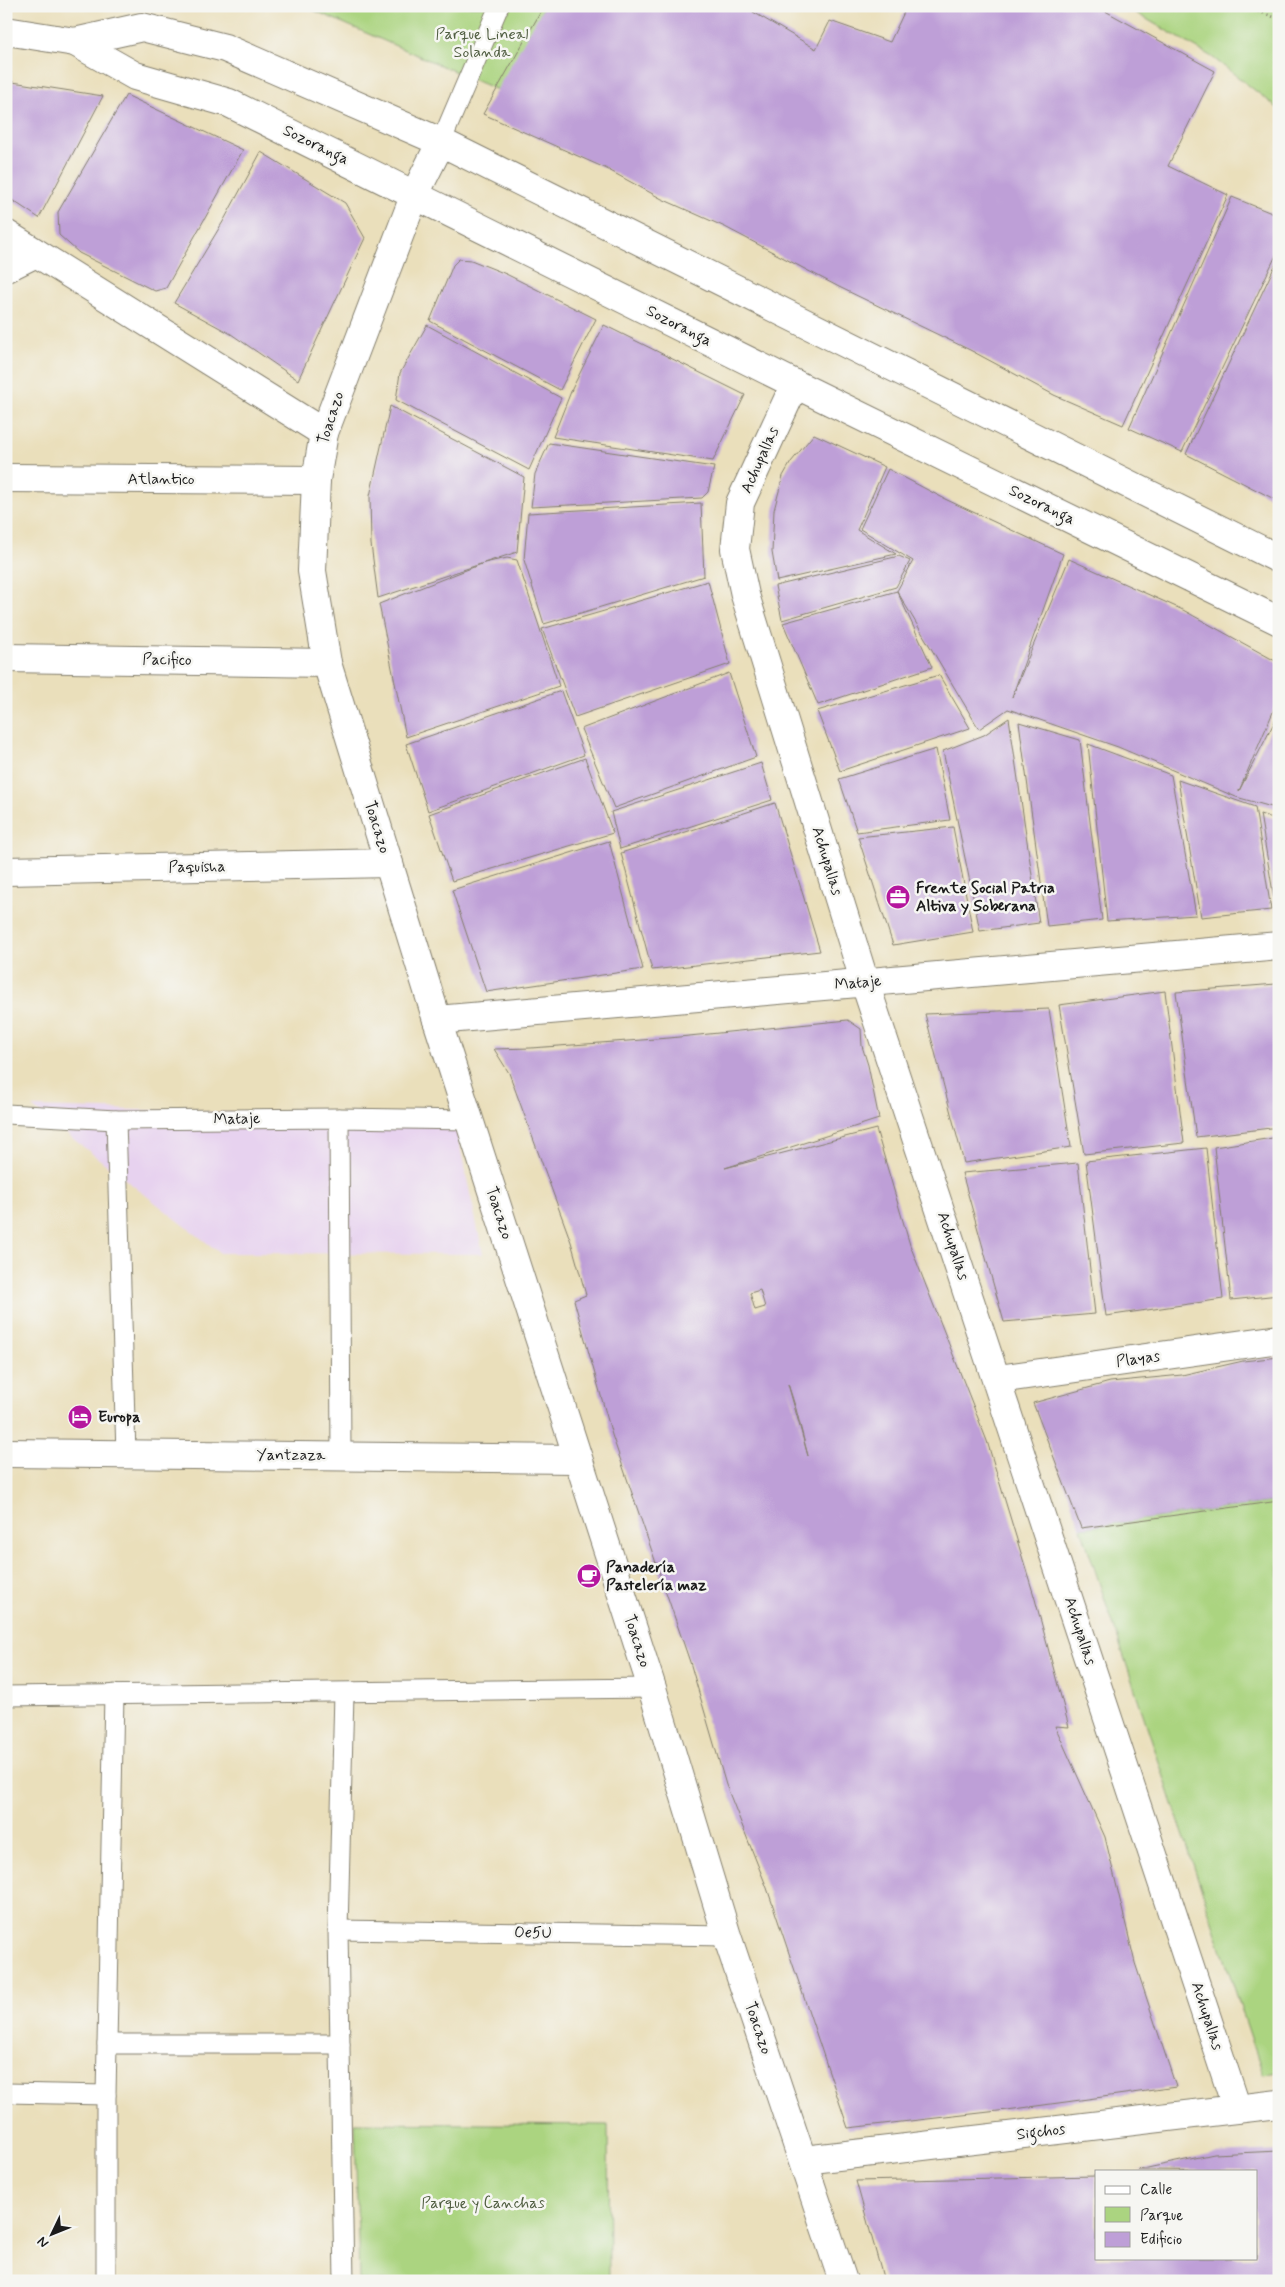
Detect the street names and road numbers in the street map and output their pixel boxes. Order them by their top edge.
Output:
street label: Sozoranga [279,120,353,171]
street label: Sozoranga [642,300,715,352]
street label: Toacazo [313,389,349,447]
street label: Achupallas [736,423,784,497]
street label: Atlantico [127,469,195,490]
street label: Sozoranga [1005,480,1079,531]
street label: Pacifico [142,649,192,671]
street label: Toacazo [359,798,395,856]
street label: Achupallas [807,824,847,898]
street label: Paquisha [168,856,226,878]
street label: Mataje [834,970,883,996]
street label: Mataje [213,1108,261,1130]
street label: Toacazo [481,1184,517,1242]
street label: Achupallas [932,1209,974,1283]
street label: Playas [1115,1346,1161,1372]
street label: Yantzaza [257,1445,326,1466]
street label: Achupallas [1059,1594,1101,1668]
street label: Toacazo [619,1612,655,1670]
street label: Oe5U [514,1922,552,1944]
street label: Achupallas [1186,1979,1228,2053]
street label: Toacazo [739,1999,777,2057]
street label: Sigchos [1015,2119,1067,2146]

